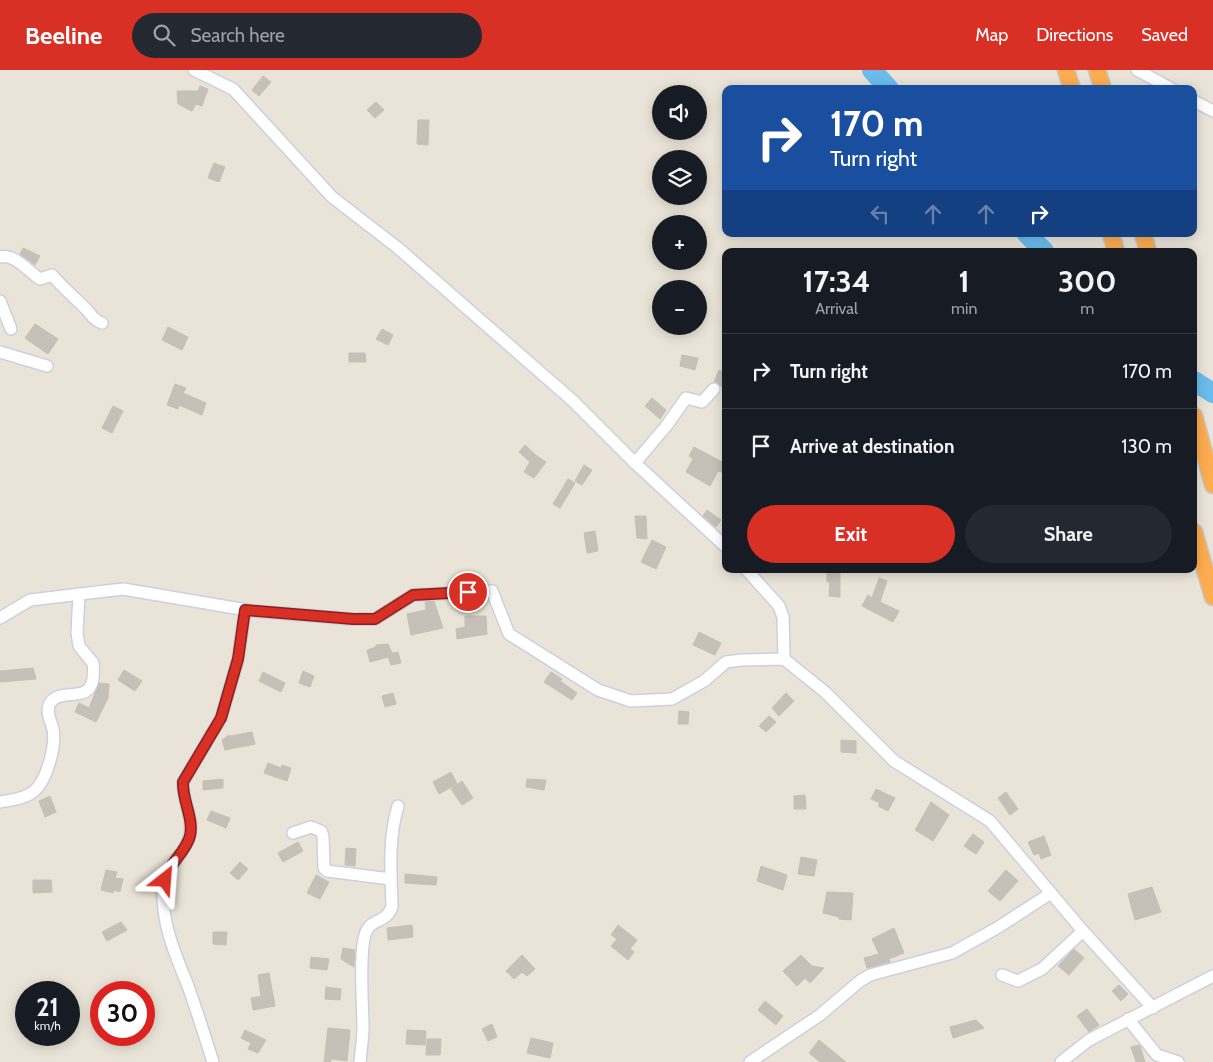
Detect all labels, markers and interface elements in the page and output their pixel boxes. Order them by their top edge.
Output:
search box [132,13,482,58]
text: Beeline [25,21,102,50]
icon: search [150,21,178,49]
text: Search here [190,24,285,47]
text: Map [975,24,1008,46]
text: Directions [1036,24,1113,46]
text: Saved [1141,24,1188,46]
map controls [652,85,707,335]
button: sound [652,85,707,140]
text: 170 m [830,102,923,145]
icon: right [747,105,812,170]
text: Turn right [830,145,917,172]
button: layers [652,150,707,205]
icon: left [866,200,894,228]
icon: ahead [919,200,947,228]
icon: ahead [972,200,1000,228]
icon: right [1025,200,1053,228]
button: + [652,215,707,270]
text: 17:34 [803,263,870,300]
text: 1 [959,263,970,300]
text: 300 [1058,263,1116,300]
button: − [652,280,707,335]
text: Arrival [815,299,858,318]
text: min [951,299,977,318]
text: m [1080,299,1094,318]
icon: right [747,357,775,385]
text: Turn right [790,360,868,383]
text: 170 m [1122,360,1172,383]
icon: arrive [747,432,775,460]
text: Arrive at destination [790,435,954,458]
text: 130 m [1121,435,1172,458]
button: Exit [747,505,955,563]
button: Share [965,505,1172,563]
pin [447,571,489,613]
icon: arrive [454,578,482,606]
position arrow [138,853,190,905]
speed limit sign: 30 [90,981,155,1046]
text: 21 [36,992,59,1022]
text: km/h [34,1018,61,1033]

